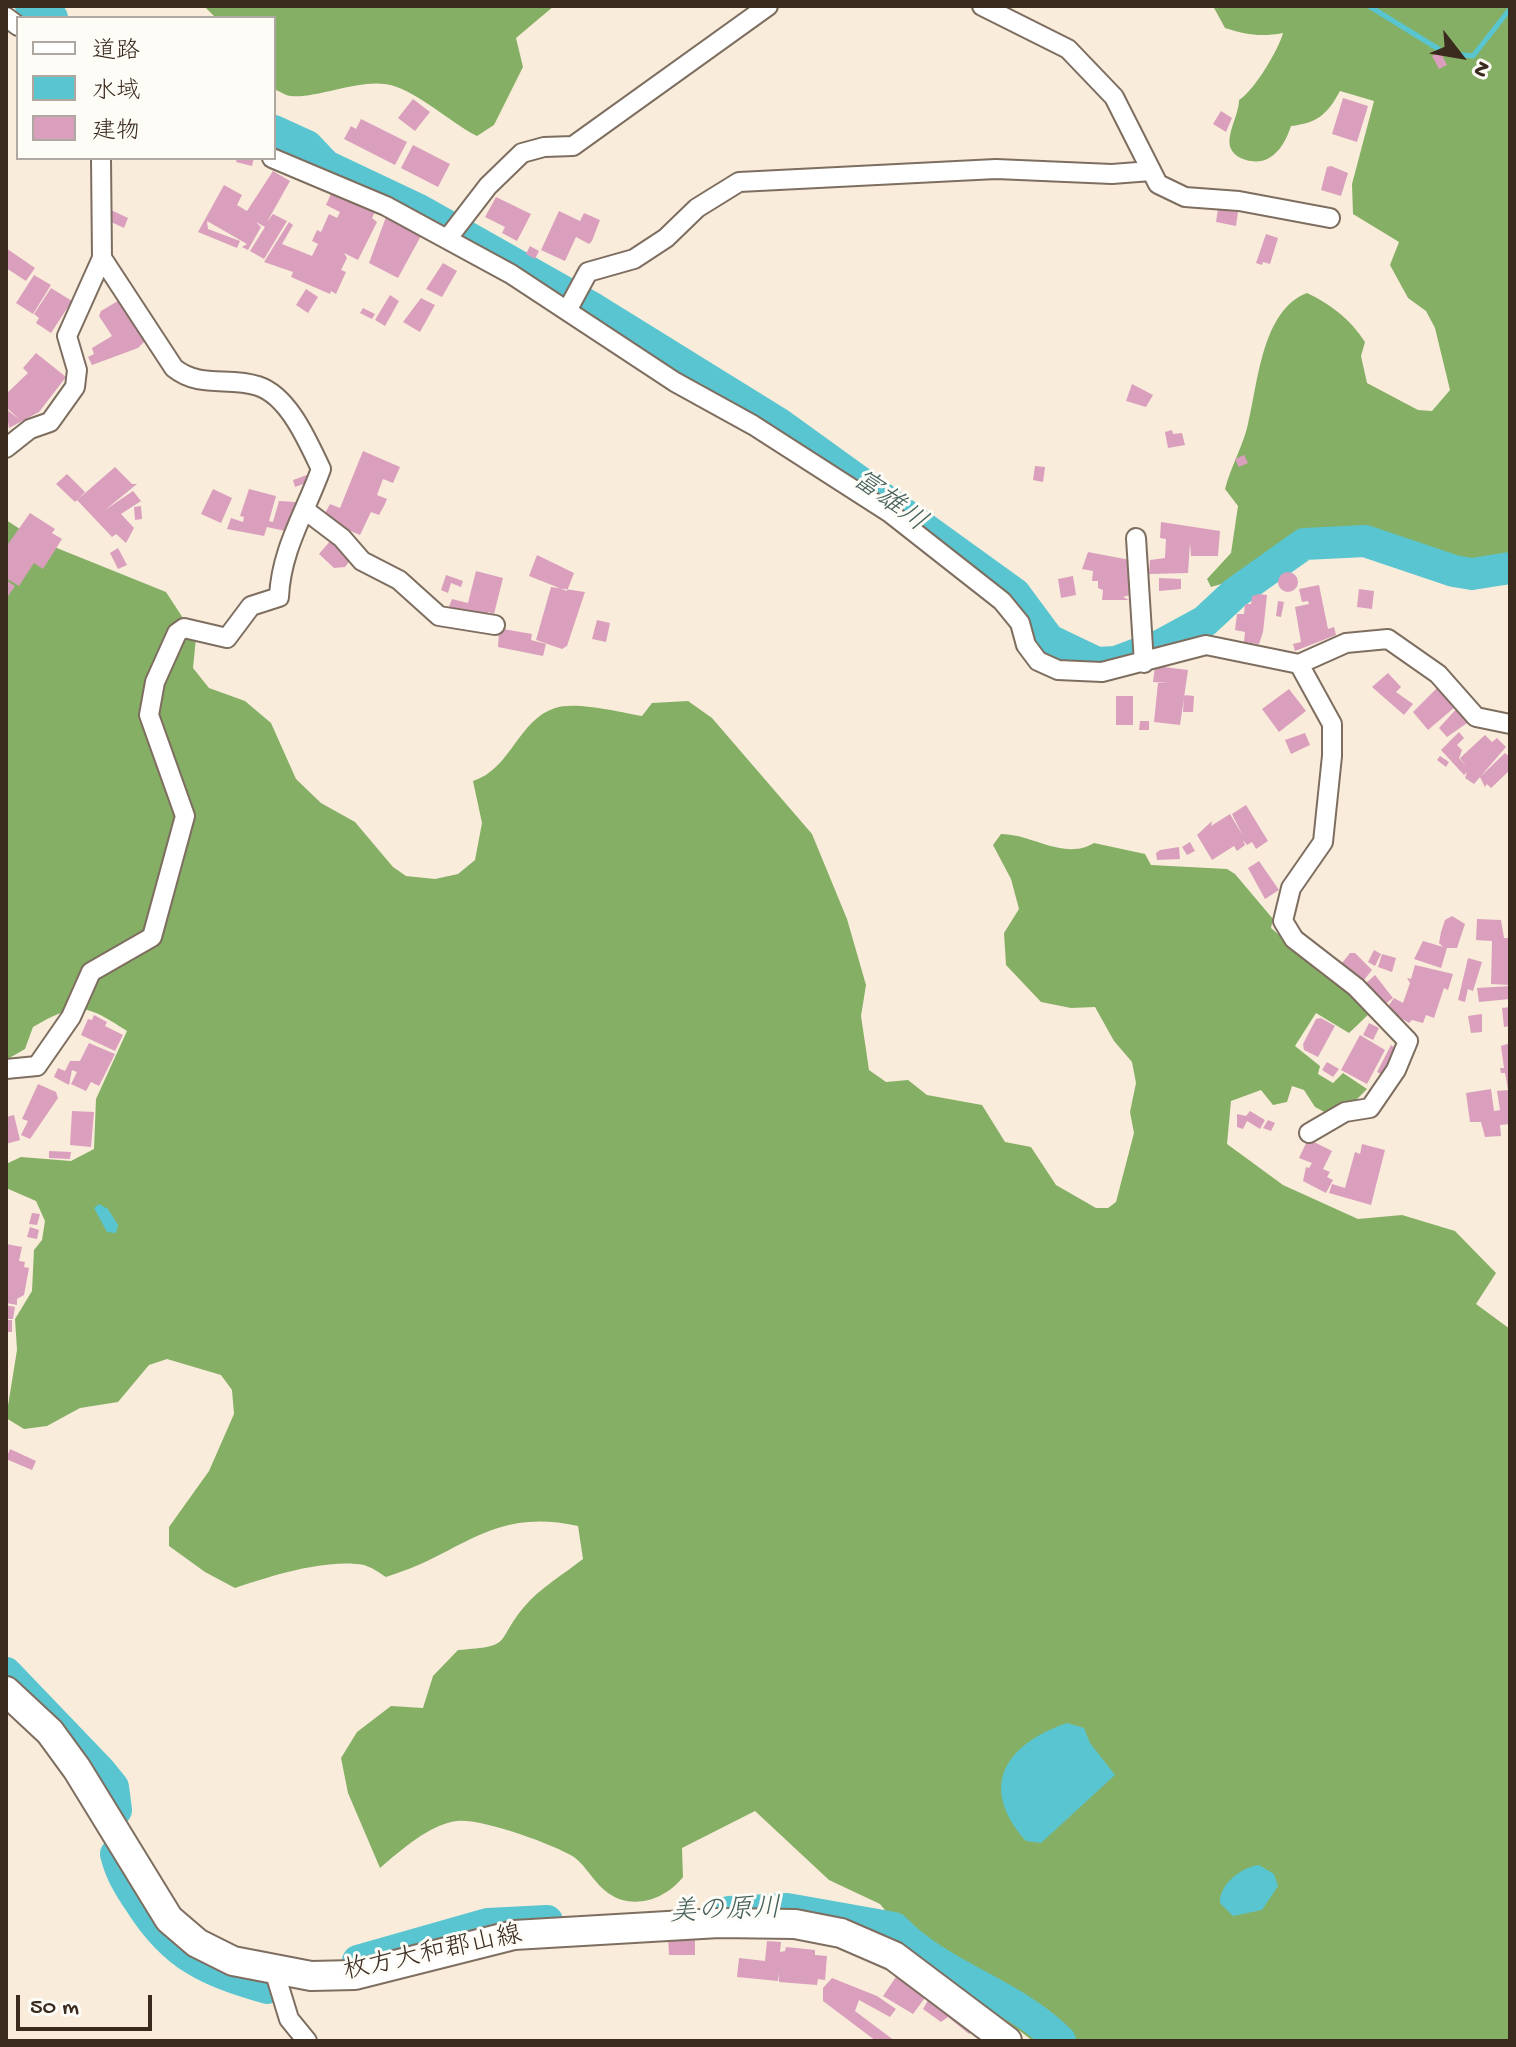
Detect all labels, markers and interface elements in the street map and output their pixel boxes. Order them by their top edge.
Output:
legend [16,16,276,160]
north arrow [1420,16,1500,96]
text: 道路 [92,38,140,67]
text: N [1466,56,1495,81]
text: 水域 [92,78,140,107]
text: 建物 [92,118,140,147]
water label: 富雄川 [844,465,932,541]
water label: 美の原川 [668,1894,782,1932]
street label: 枚方大和郡山線 [341,1921,525,1989]
scale bar [20,1979,156,2029]
text: 50 m [30,1994,79,2023]

